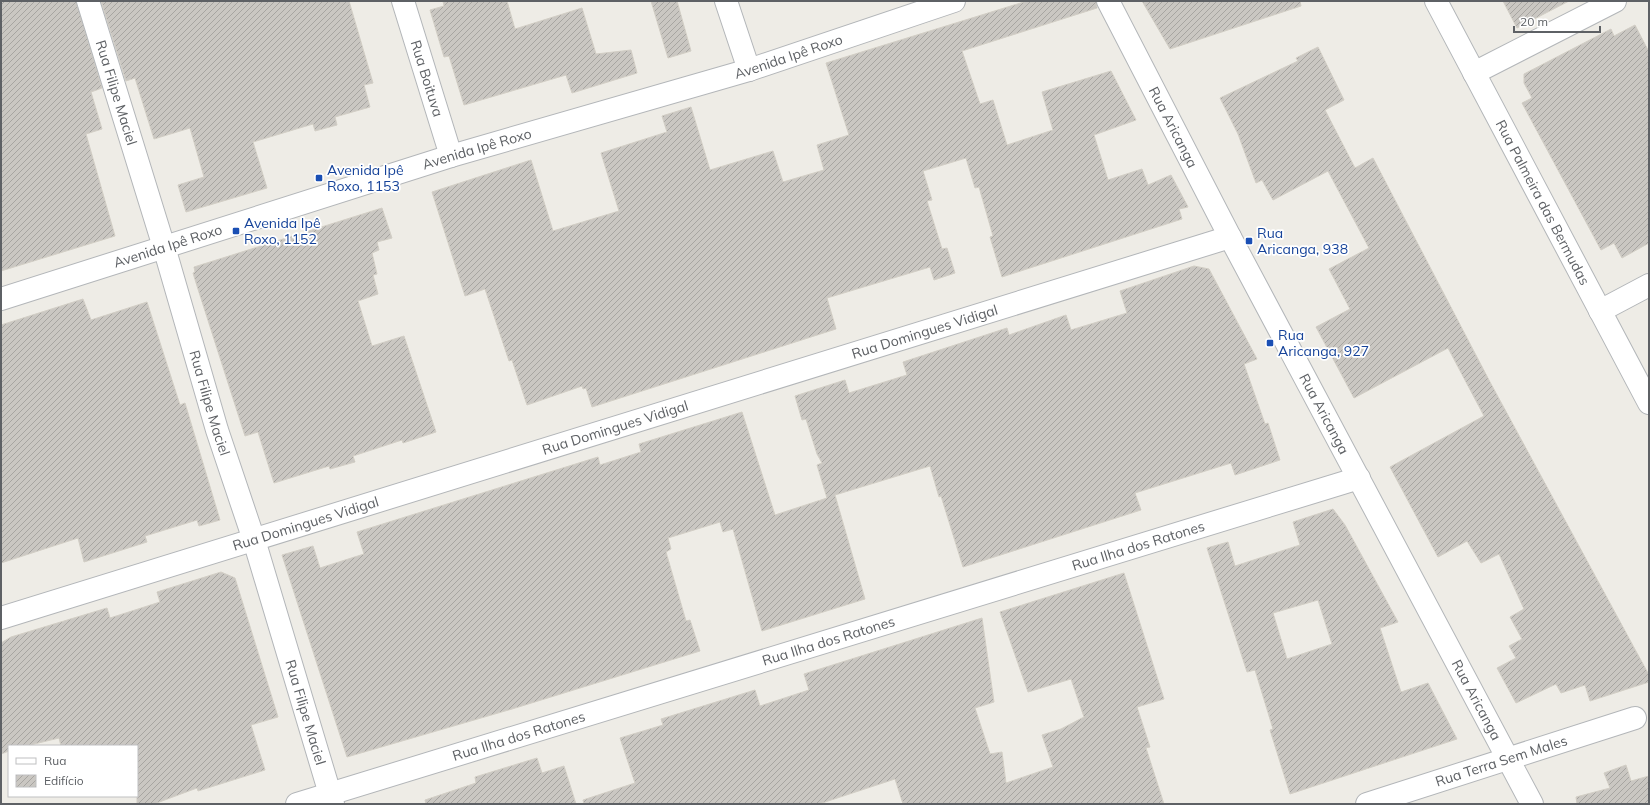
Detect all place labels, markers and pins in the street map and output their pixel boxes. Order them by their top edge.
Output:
place label: Avenida Ipê Roxo, 1153 [327,161,404,195]
marker: Avenida Ipê Roxo, 1153 [314,173,324,183]
place label: Avenida Ipê Roxo, 1152 [244,214,321,248]
place label: Rua Aricanga, 938 [1257,224,1348,258]
marker: Avenida Ipê Roxo, 1152 [231,226,241,236]
marker: Rua Aricanga, 938 [1244,236,1254,246]
place label: Rua Aricanga, 927 [1278,326,1369,360]
marker: Rua Aricanga, 927 [1265,338,1275,348]

